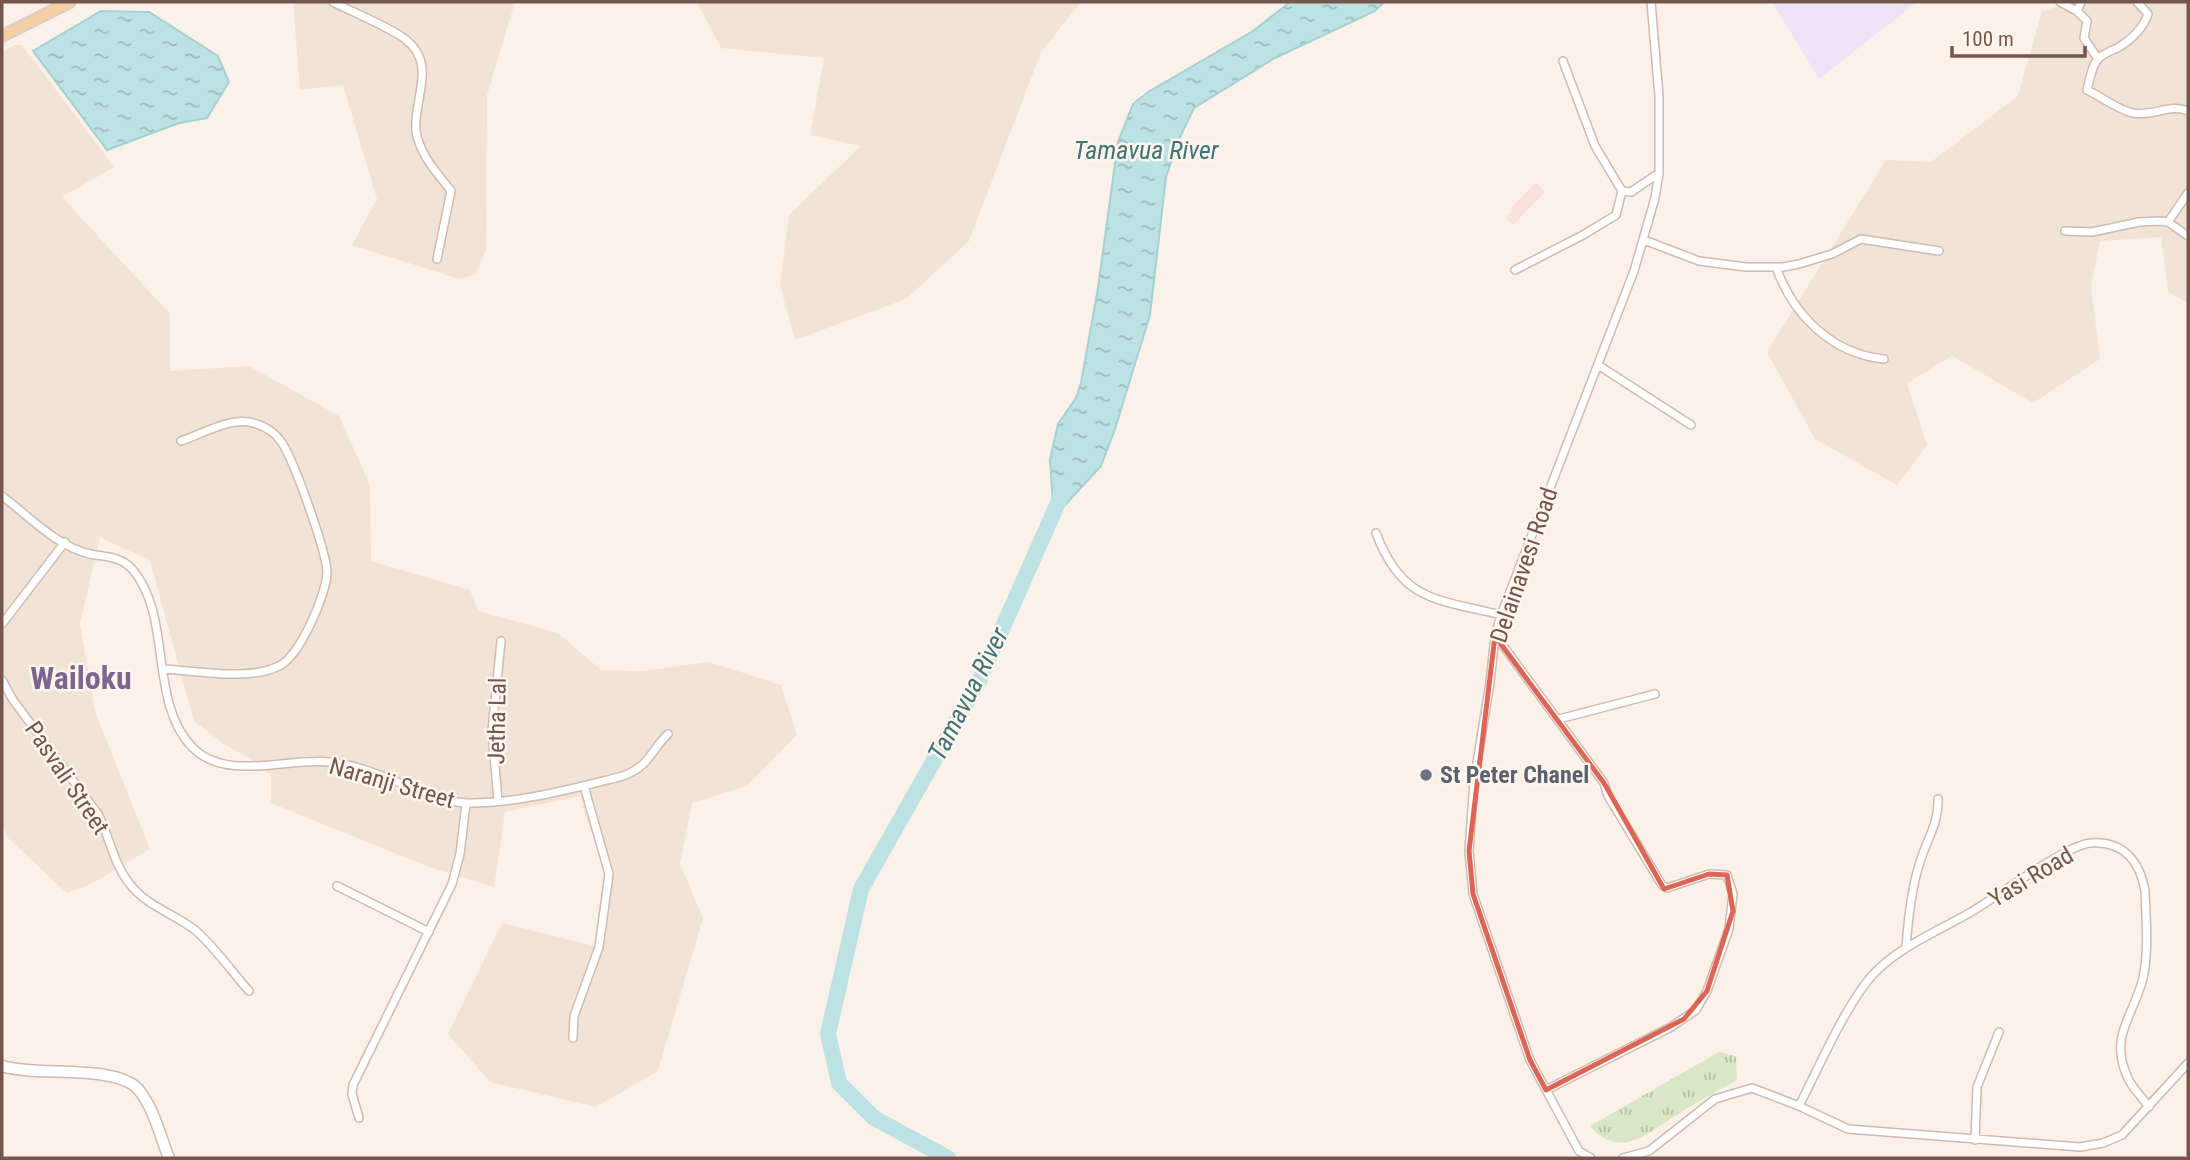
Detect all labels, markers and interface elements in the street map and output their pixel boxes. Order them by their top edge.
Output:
scale bar [1952,14,2085,58]
text: 100 m [1962,27,2014,51]
water label: Tamavua River [1074,135,1220,165]
street label: Delainavesi Road [1484,484,1564,646]
water label: Tamavua River [922,621,1015,765]
district label: Wailoku [30,659,132,697]
street label: Jetha Lal [482,677,512,765]
street label: Pasvali Street [19,716,115,840]
street label: Naranji Street [326,752,458,814]
place label: St Peter Chanel [1440,761,1589,789]
marker: St Peter Chanel [1418,767,1434,783]
street label: Yasi Road [1984,841,2078,913]

